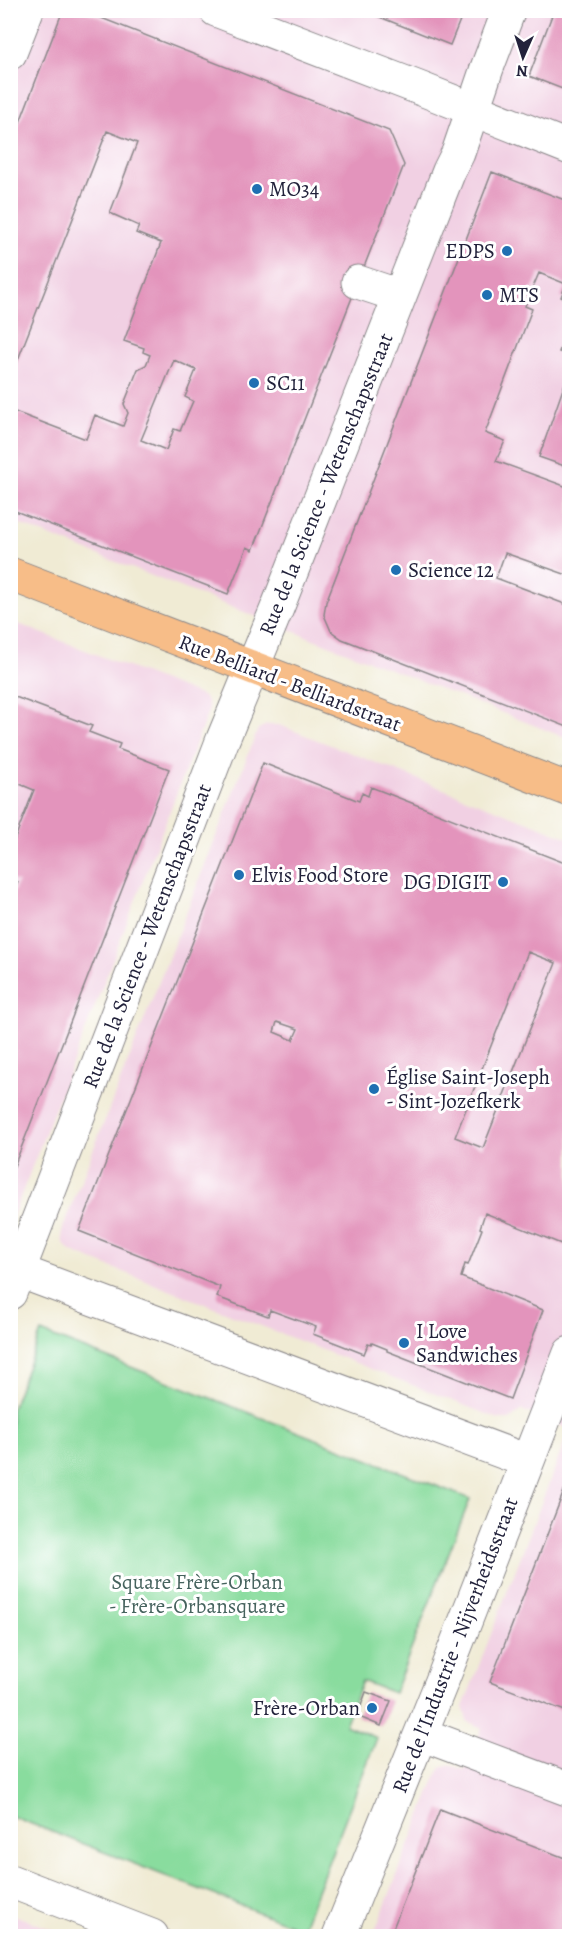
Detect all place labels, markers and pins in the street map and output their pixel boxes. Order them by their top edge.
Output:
place label: MO34 [269,175,319,203]
marker: MO34 [250,182,264,196]
place label: EDPS [445,237,495,265]
marker: EDPS [500,244,514,258]
place label: MTS [499,281,539,309]
marker: MTS [480,288,494,302]
place label: SC11 [266,369,305,397]
marker: SC11 [247,376,261,390]
place label: Science 12 [408,556,494,584]
marker: Science 12 [389,563,403,577]
place label: Elvis Food Store [251,861,388,889]
marker: Elvis Food Store [232,868,246,882]
place label: DG DIGIT [403,868,492,896]
marker: DG DIGIT [496,875,510,889]
place label: Église Saint-Joseph - Sint-Jozefkerk [386,1063,550,1115]
marker: Église Saint-Joseph - Sint-Jozefkerk [367,1082,381,1096]
place label: I Love Sandwiches [416,1317,518,1369]
marker: I Love Sandwiches [397,1336,411,1350]
place label: Frère-Orban [253,1694,360,1722]
marker: Frère-Orban [365,1701,379,1715]

